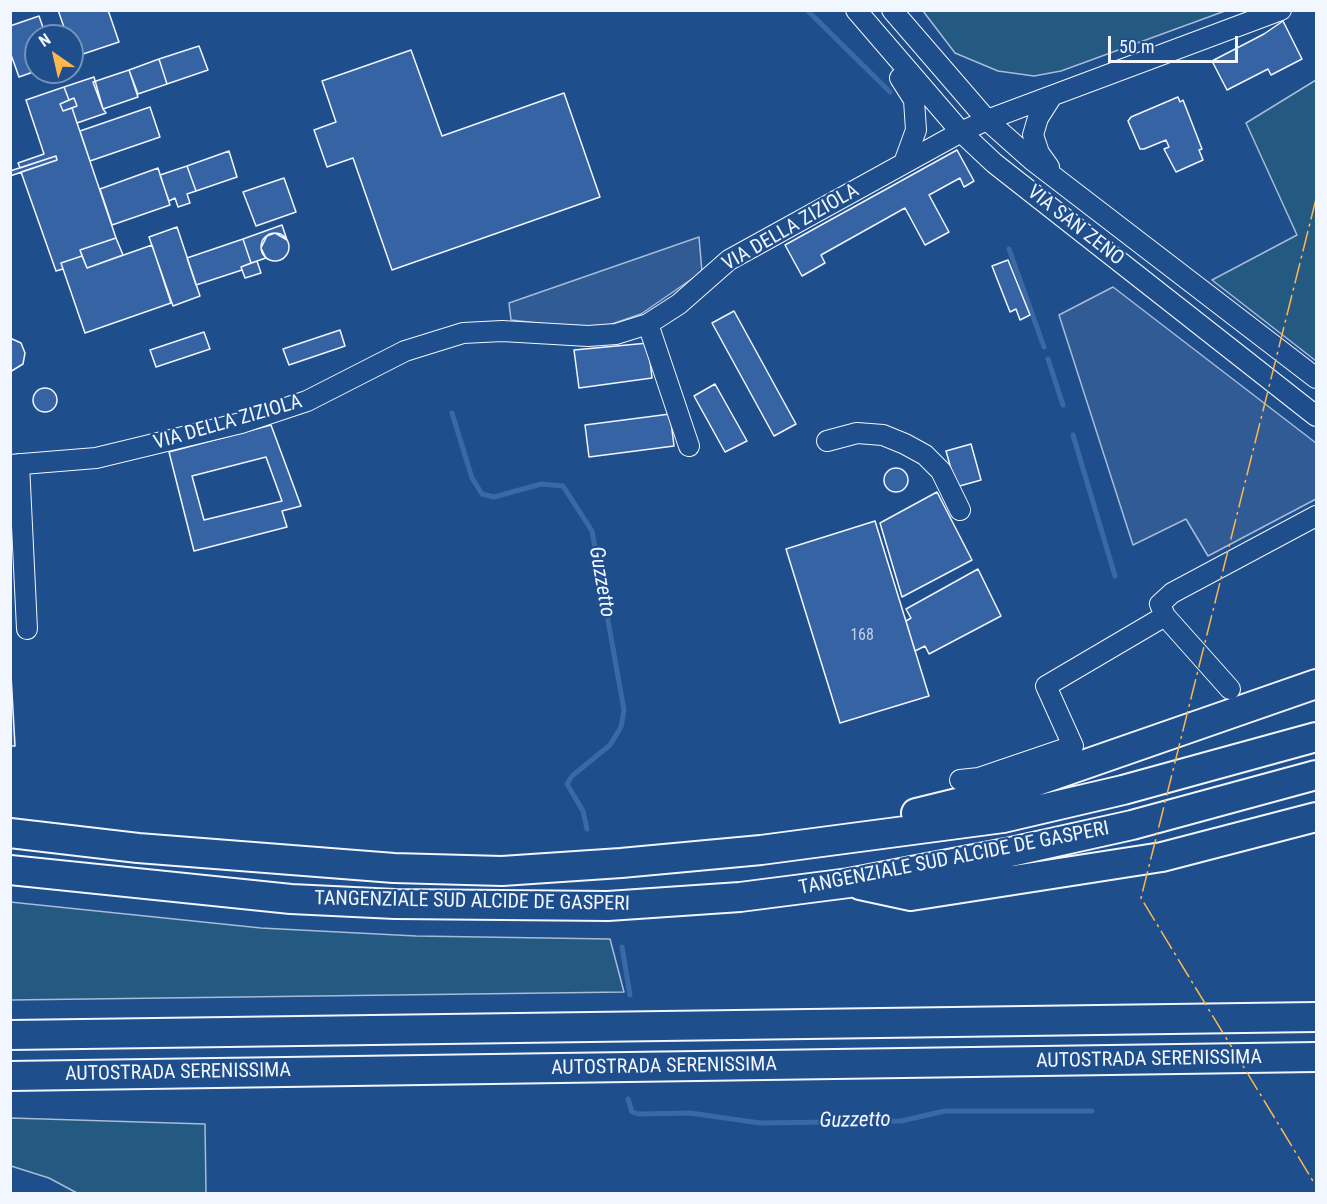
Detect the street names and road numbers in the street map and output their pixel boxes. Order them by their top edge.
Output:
street label: VIA DELLA ZIZIOLA [719,179,863,277]
street label: VIA SAN ZENO [1022,181,1128,271]
street label: VIA DELLA ZIZIOLA [151,390,305,456]
street label: TANGENZIALE SUD ALCIDE DE GASPERI [797,817,1111,901]
street label: TANGENZIALE SUD ALCIDE DE GASPERI [314,887,630,917]
street label: AUTOSTRADA SERENISSIMA [1036,1046,1262,1074]
street label: AUTOSTRADA SERENISSIMA [551,1053,777,1081]
street label: AUTOSTRADA SERENISSIMA [65,1059,291,1087]

